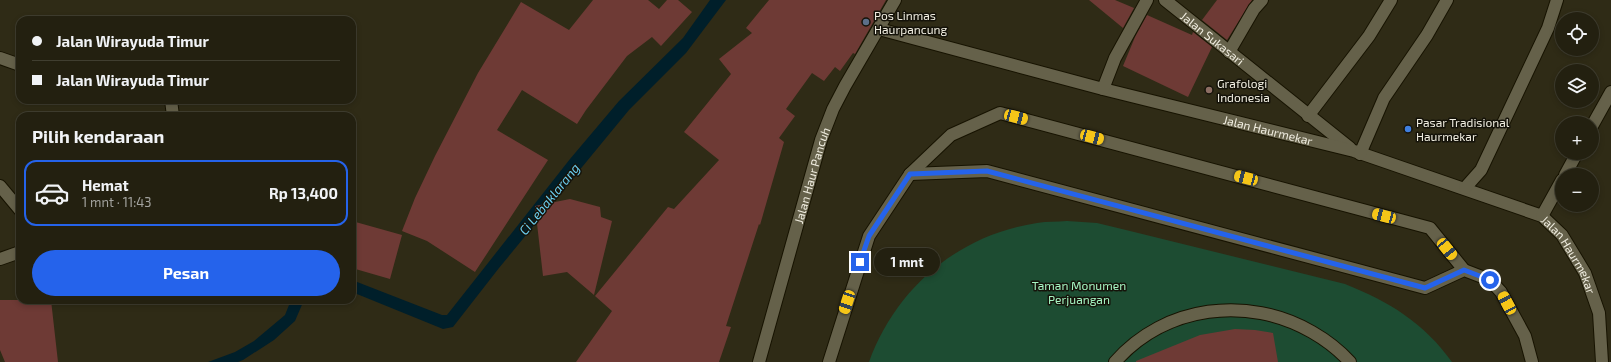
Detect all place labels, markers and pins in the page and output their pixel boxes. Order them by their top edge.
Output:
place label: Pos Linmas Haurpancung [874,8,947,36]
marker: Pos Linmas Haurpancung [861,17,871,27]
place label: Grafologi Indonesia [1217,76,1270,104]
marker: Grafologi Indonesia [1204,85,1214,95]
place label: Pasar Tradisional Haurmekar [1416,115,1510,143]
marker: Pasar Tradisional Haurmekar [1403,124,1413,134]

